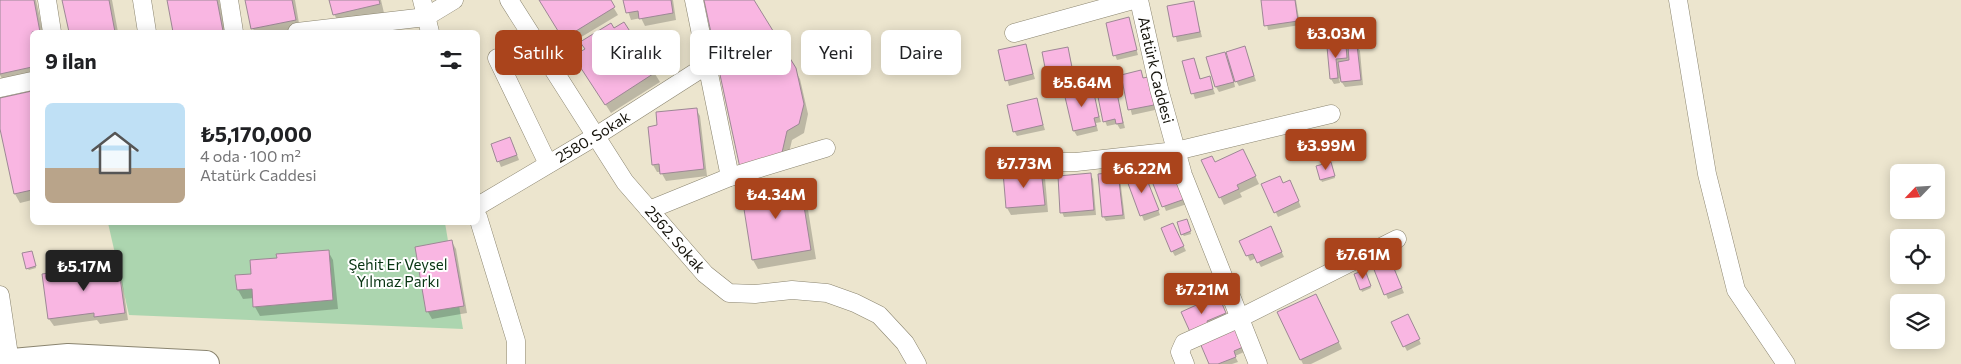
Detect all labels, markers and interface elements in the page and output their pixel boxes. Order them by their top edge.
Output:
street label: Atatürk Caddesi [1135,15,1178,125]
pin: ₺3.03M [1295,17,1377,59]
text: ₺3.03M [1306,23,1366,42]
chip: Satılık [495,30,582,75]
chip: Kiralık [592,30,680,75]
chip: Filtreler [690,30,791,75]
chip: Yeni [801,30,871,75]
chip: Daire [881,30,961,75]
icon: filters [437,46,465,74]
text: 9 ilan [45,48,97,73]
pin: ₺5.64M [1041,66,1123,108]
text: ₺5.64M [1052,72,1112,91]
street label: 2580. Sokak [552,107,633,166]
text: ₺5,170,000 [200,121,312,146]
icon: home [85,123,145,183]
pin: ₺3.99M [1285,128,1367,171]
text: ₺3.99M [1296,135,1356,154]
text: 4 oda · 100 m² [200,146,301,165]
pin: ₺7.73M [983,146,1065,189]
pin: ₺6.22M [1101,152,1183,194]
text: ₺7.73M [996,153,1052,172]
text: ₺6.22M [1112,158,1172,177]
north arrow [1890,164,1945,219]
map controls [1890,164,1945,349]
text: Atatürk Caddesi [200,165,317,184]
pin: ₺4.34M [735,178,817,220]
text: ₺4.34M [746,184,806,203]
street label: 2562. Sokak [642,202,710,276]
button: locate [1890,229,1945,284]
pin: ₺7.61M [1322,238,1404,280]
text: ₺7.61M [1336,244,1390,263]
pin: ₺5.17M [43,250,125,292]
park label: Şehit Er Veysel Yılmaz Parkı [348,255,448,290]
text: ₺5.17M [57,256,111,275]
pin: ₺7.21M [1161,272,1243,315]
text: ₺7.21M [1175,279,1229,298]
button: layers [1890,294,1945,349]

